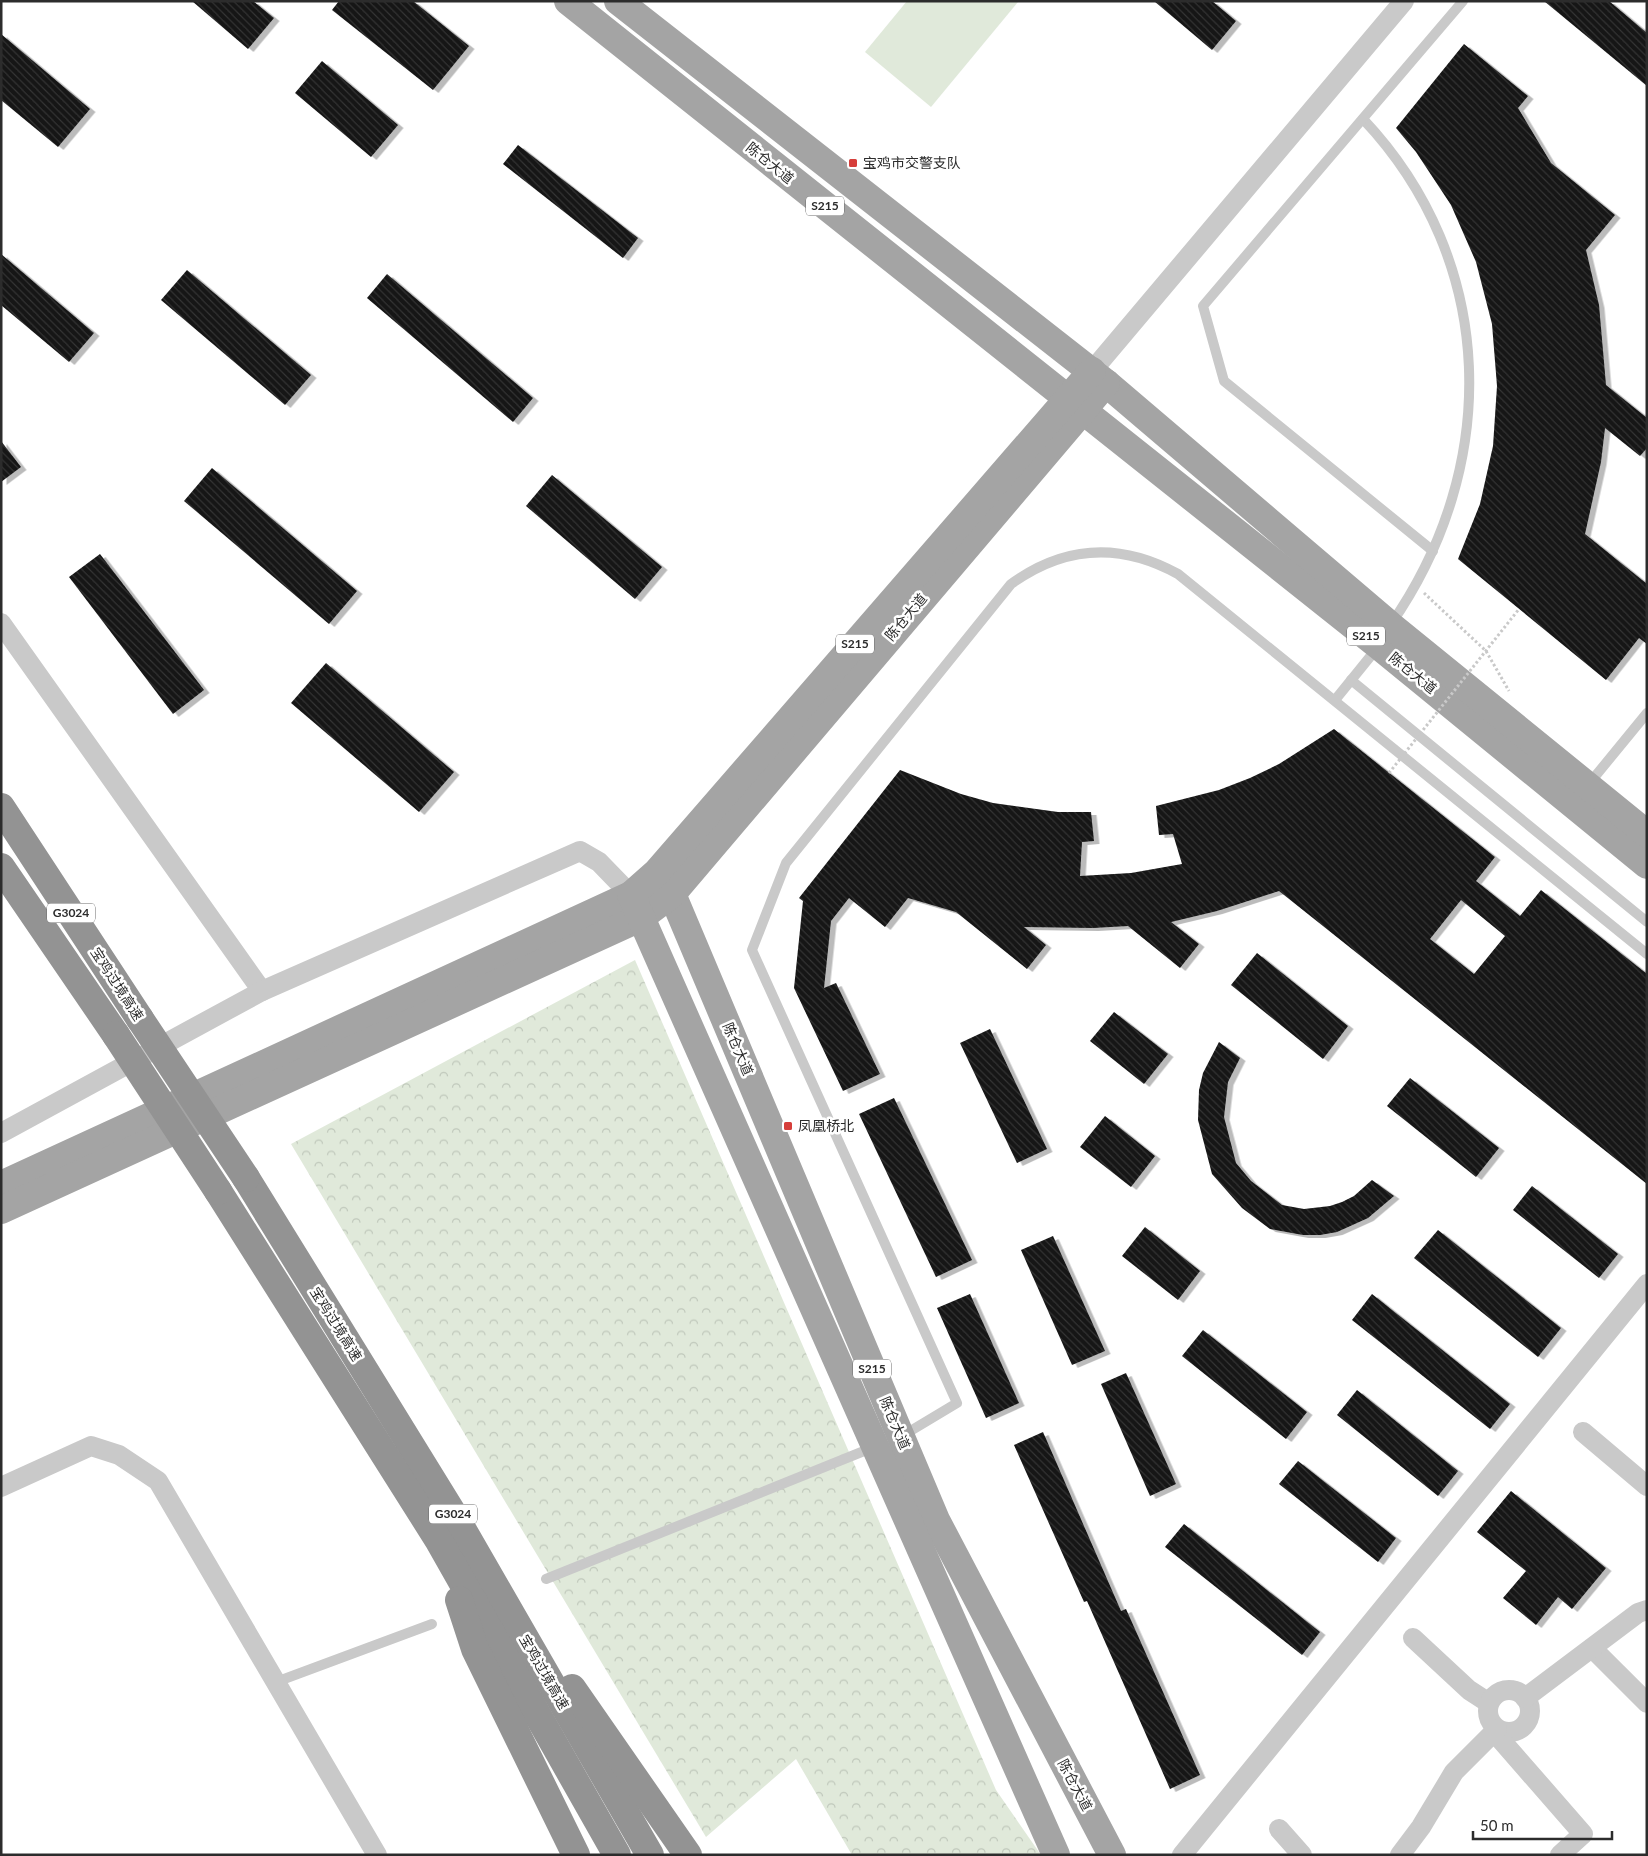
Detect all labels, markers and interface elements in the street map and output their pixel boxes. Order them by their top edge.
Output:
street label: 陈仓大道 [743,138,797,187]
place label: 宝鸡市交警支队 [863,154,961,171]
marker: 宝鸡市交警支队 [847,157,859,169]
road number: S215 [806,197,844,216]
street label: 陈仓大道 [881,590,930,644]
road number: S215 [1347,626,1385,646]
road number: S215 [836,634,874,654]
street label: 陈仓大道 [1386,648,1440,697]
road number: G3024 [47,904,95,922]
street label: 宝鸡过境高速 [87,944,147,1024]
street label: 陈仓大道 [720,1020,757,1078]
place label: 凤凰桥北 [798,1117,854,1134]
marker: 凤凰桥北 [782,1120,794,1132]
street label: 宝鸡过境高速 [307,1284,366,1364]
road number: S215 [853,1360,891,1378]
street label: 陈仓大道 [877,1394,914,1452]
road number: G3024 [429,1505,477,1524]
street label: 宝鸡过境高速 [516,1631,573,1712]
street label: 陈仓大道 [1055,1756,1096,1813]
scale bar [1473,1808,1612,1840]
text: 50 m [1480,1816,1514,1834]

